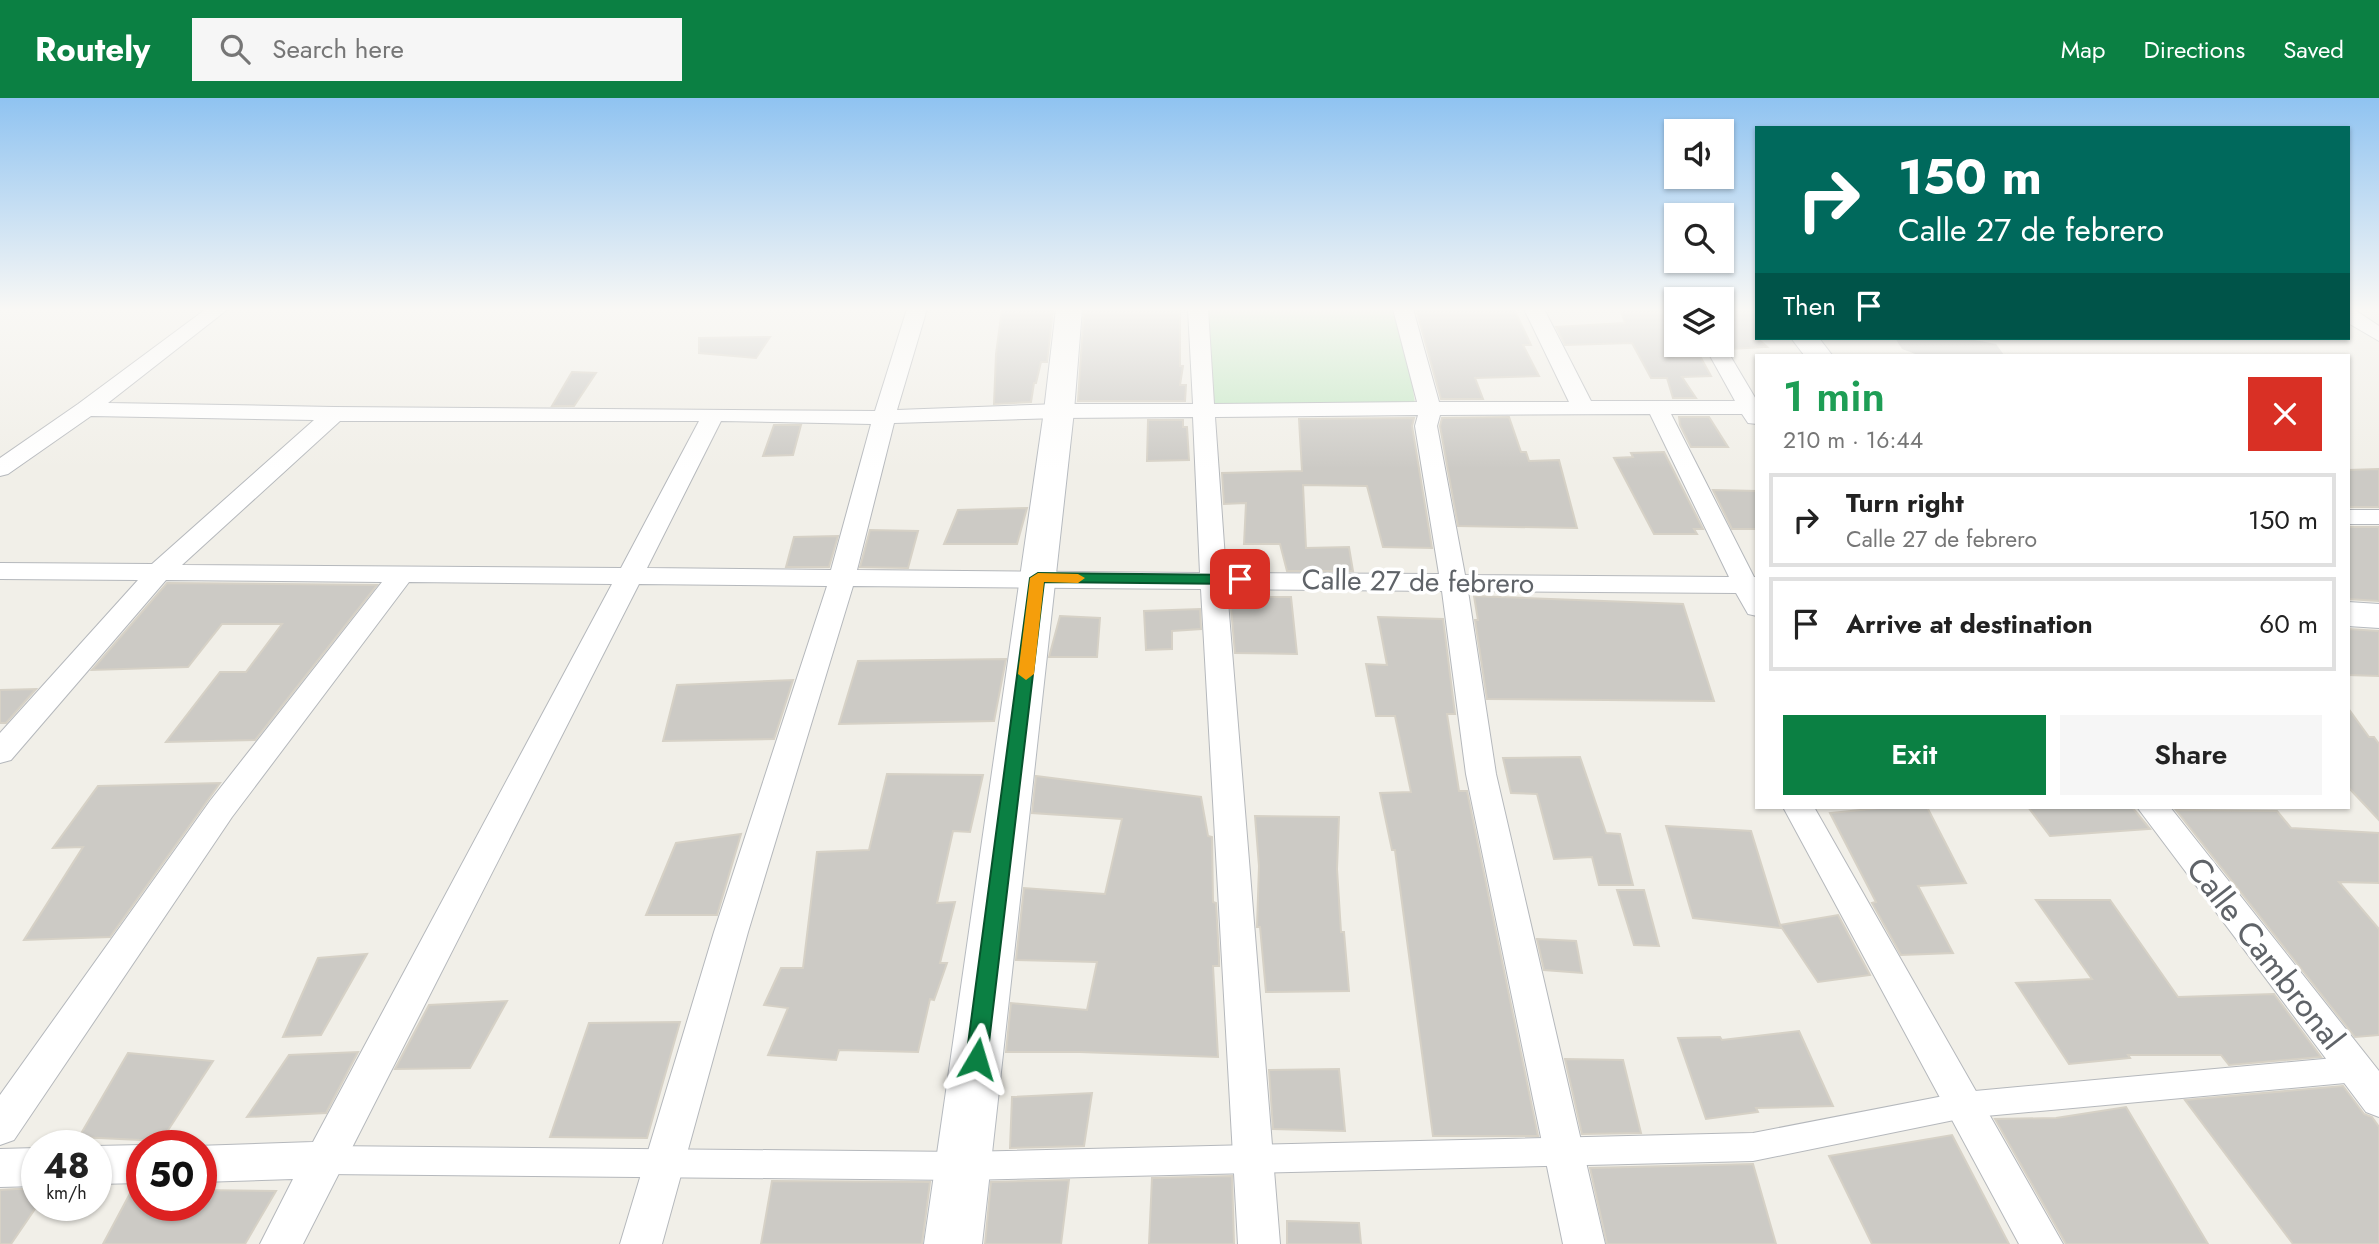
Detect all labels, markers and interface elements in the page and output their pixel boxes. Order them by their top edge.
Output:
search box [192,18,682,81]
text: Routely [35,26,150,73]
icon: search [216,30,254,68]
text: Search here [272,30,404,68]
text: Map [2061,32,2106,67]
text: Directions [2144,32,2245,67]
text: Saved [2283,32,2344,67]
map controls [1664,119,1734,357]
button: sound [1664,119,1734,189]
text: 150 m [1898,142,2042,212]
icon: right [1783,154,1874,245]
button: search [1664,203,1734,273]
text: Calle 27 de febrero [1898,207,2164,253]
button: layers [1664,287,1734,357]
text: Then [1783,287,1836,325]
icon: arrive [1850,287,1888,325]
text: 1 min [1783,366,1885,427]
button: close [2248,377,2322,451]
text: 210 m · 16:44 [1783,423,1923,457]
text: Turn right [1846,484,1964,522]
icon: right [1787,501,1825,539]
text: 150 m [2248,501,2318,539]
text: Calle 27 de febrero [1846,522,2037,556]
pin [1210,549,1270,609]
street label: Calle 27 de febrero [1301,559,1535,604]
icon: arrive [1221,560,1259,598]
icon: arrive [1787,605,1825,643]
text: Arrive at destination [1846,605,2093,643]
text: 60 m [2259,605,2318,643]
button: Exit [1783,715,2046,795]
button: Share [2060,715,2322,795]
street label: Calle Cambronal [2175,847,2356,1060]
position arrow [940,1022,1014,1096]
speed limit sign: 50 [126,1130,217,1221]
text: 48 [43,1141,90,1191]
text: km/h [46,1180,87,1206]

